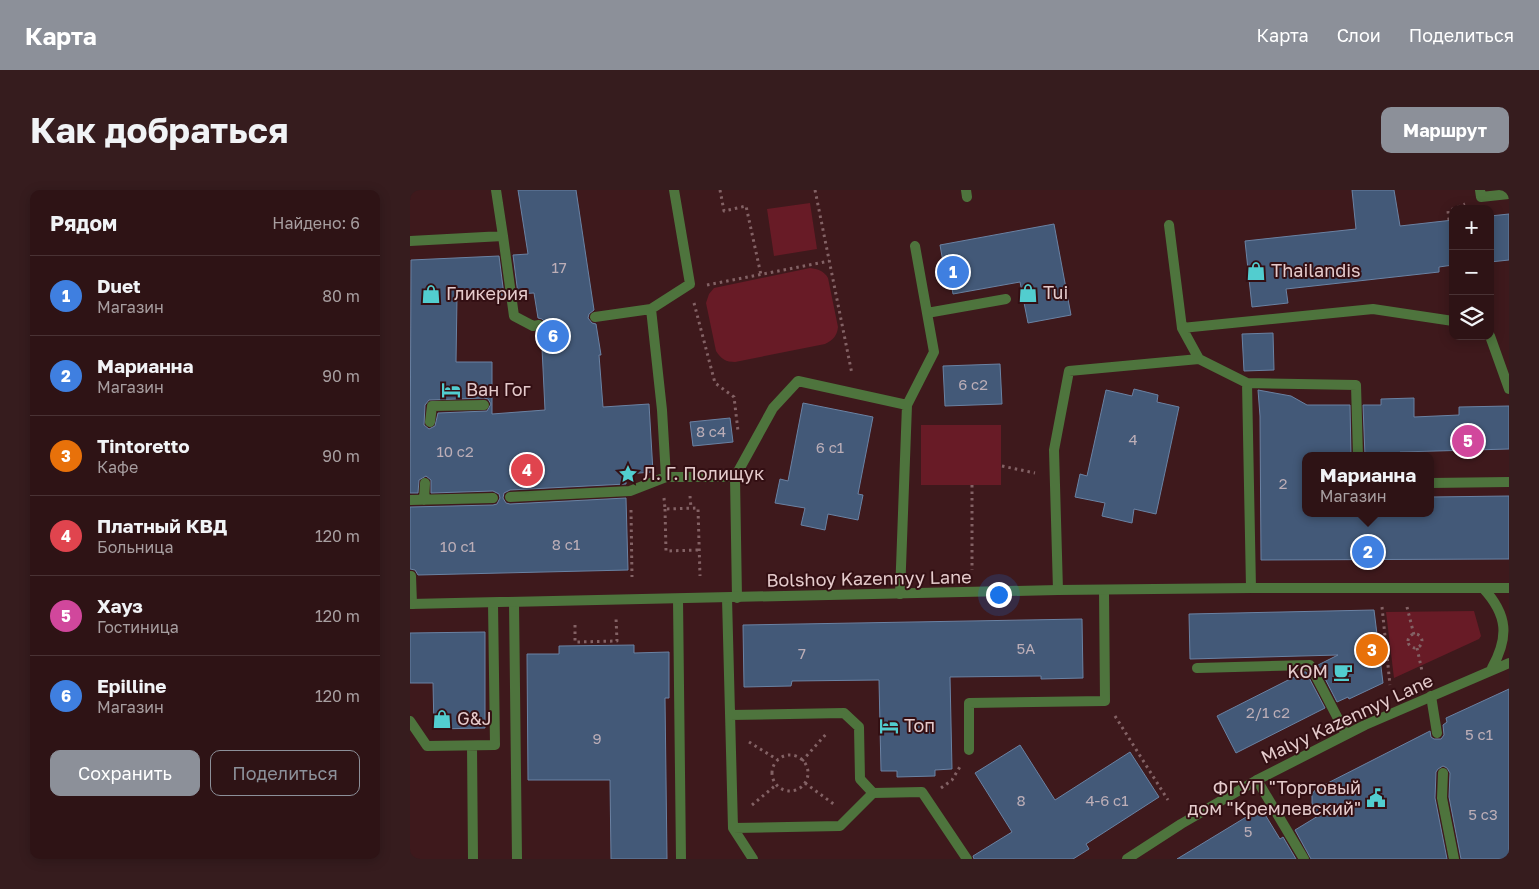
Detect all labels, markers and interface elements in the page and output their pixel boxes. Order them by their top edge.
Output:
text: Карта [25,21,97,50]
text: Карта [1257,24,1309,46]
text: Слои [1337,24,1381,46]
text: Поделиться [1409,24,1514,46]
button: Маршрут [1381,107,1509,153]
text: Как добраться [30,109,288,151]
map controls [1449,205,1494,340]
button: + [1449,205,1494,250]
text: Рядом [50,210,117,236]
text: Найдено: 6 [272,213,360,233]
button: − [1449,250,1494,295]
pin: 1 [937,253,969,291]
house number: 17 [551,258,567,276]
place label: Thailandis [1271,259,1361,281]
shop icon: Thailandis [1245,260,1267,282]
text: Duet [97,274,141,297]
place label: Tui [1043,281,1068,303]
place label: Гликерия [446,282,528,304]
shop icon: Tui [1017,282,1039,304]
shop icon: Гликерия [420,283,442,305]
text: 1 [62,286,70,306]
text: 80 m [322,286,360,306]
button: layers [1449,295,1494,340]
text: Магазин [97,297,164,317]
pin: 6 [537,317,569,355]
text: Марианна [97,354,193,377]
text: 2 [61,366,71,386]
text: 90 m [322,366,360,386]
house number: 6 с2 [958,375,988,393]
text: Магазин [97,377,164,397]
place label: Ван Гог [466,378,531,400]
hotel icon: Ван Гог [440,379,462,401]
house number: 8 с4 [696,422,726,440]
pin: 5 [1452,422,1484,460]
house number: 4 [1128,430,1138,448]
text: Tintoretto [97,434,190,457]
house number: 6 с1 [816,438,844,456]
house number: 10 с2 [436,442,474,460]
text: 3 [61,446,71,466]
text: 90 m [322,446,360,466]
pin: 4 [511,451,543,489]
popup [1302,452,1434,517]
text: Кафе [97,457,138,477]
place label: Л. Г. Полищук [643,462,764,484]
place icon: Л. Г. Полищук [617,463,639,485]
text: Марианна [1320,463,1416,486]
house number: 2 [1279,474,1287,492]
text: Магазин [1320,486,1387,506]
text: Платный КВД [97,514,227,537]
text: 4 [61,526,71,546]
text: 120 m [315,526,360,546]
pin: 2 [1352,533,1384,571]
house number: 8 с1 [552,535,580,553]
text: Больница [97,537,173,557]
house number: 10 с1 [440,537,476,555]
street label: Bolshoy Kazennyy Lane [766,565,972,591]
your location [986,582,1012,608]
text: Хауз [97,594,143,617]
text: 5 [61,606,71,626]
text: 120 m [315,606,360,626]
text: Гостиница [97,617,179,637]
pin: 3 [1356,631,1388,669]
house number: 5А [1017,639,1035,657]
house number: 7 [798,644,806,662]
place label: KOM [1287,660,1328,682]
cafe icon: KOM [1332,661,1354,683]
street label: Malyy Kazennyy Lane [1257,669,1436,768]
text: Epilline [97,674,166,697]
text: 6 [61,686,71,706]
text: 120 m [315,686,360,706]
text: Магазин [97,697,164,717]
house number: 2/1 с2 [1246,703,1290,721]
place label: G&J [457,707,492,729]
shop icon: G&J [431,708,453,730]
place label: Топ [904,714,935,736]
hotel icon: Топ [878,715,900,737]
house number: 5 с1 [1465,725,1493,743]
house number: 9 [592,729,602,747]
button: Сохранить [50,750,200,796]
button: Поделиться [210,750,360,796]
place label: ФГУП "Торговый дом "Кремлевский" [1187,776,1361,819]
public building icon: ФГУП "Торговый дом "Кремлевский" [1365,787,1387,809]
house number: 8 [1016,791,1026,809]
house number: 4-6 с1 [1085,791,1129,809]
house number: 5 с3 [1468,805,1498,823]
house number: 5 [1244,822,1252,840]

